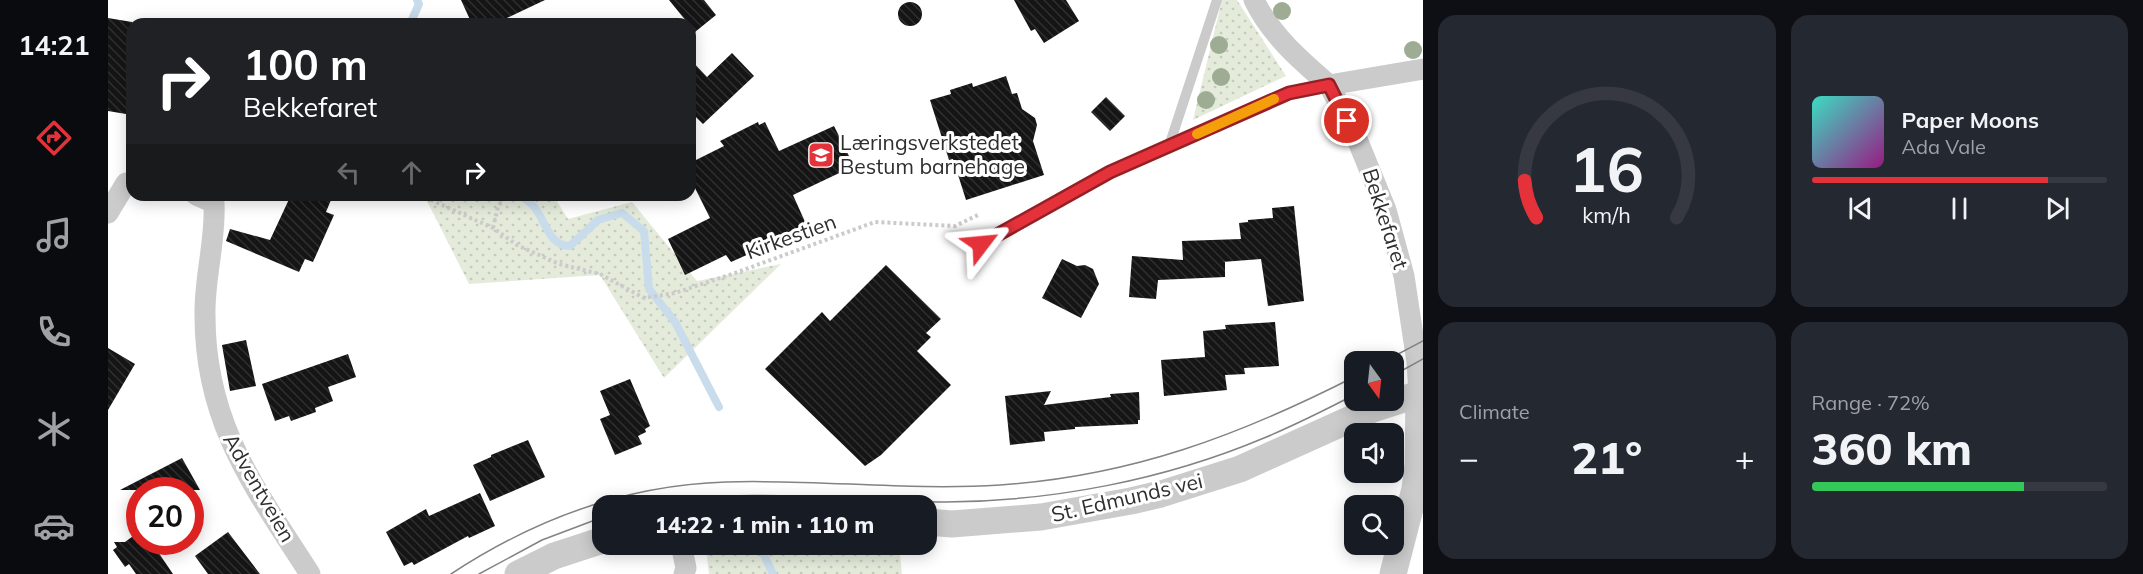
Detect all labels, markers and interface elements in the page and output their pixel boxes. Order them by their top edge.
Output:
text: 14:21 [18,28,90,62]
text: 100 m [243,38,368,91]
icon: right [144,42,222,120]
text: Bekkefaret [243,90,377,124]
pin [1321,95,1372,146]
icon: arrive [1330,104,1363,137]
text: Paper Moons [1902,106,2039,134]
icon: directions [33,117,75,159]
place label: Læringsverkstedet Bestum barnehage [840,129,1025,179]
text: 16 [1569,129,1644,208]
text: Ada Vale [1902,134,1986,159]
school or university icon: Læringsverkstedet Bestum barnehage [806,140,836,170]
icon: left [332,156,365,189]
icon: ahead [395,156,428,189]
icon: right [458,156,491,189]
street label: Bekkefaret [1357,165,1414,272]
icon: previous [1844,192,1877,225]
icon: pause [1943,192,1976,225]
icon: next [2041,192,2074,225]
text: km/h [1582,201,1631,228]
street label: Kirkestien [742,208,839,264]
position arrow [949,212,1013,276]
icon: music [33,214,75,256]
icon: phone [33,311,75,353]
north arrow [1344,351,1404,411]
map controls [1344,351,1404,555]
text: Range · 72% [1812,390,1930,415]
text: Climate [1459,399,1530,424]
icon: climate [33,408,75,450]
text: 360 km [1812,420,1972,476]
button: sound [1344,423,1404,483]
street label: Adventveien [218,428,301,547]
text: 21° [1571,429,1642,485]
text: − [1459,437,1479,478]
text: + [1735,437,1755,478]
street label: St. Edmunds vei [1049,467,1205,527]
speed limit sign: 20 [126,477,204,555]
button: search [1344,495,1404,555]
icon: car [33,505,75,547]
text: 14:22 · 1 min · 110 m [655,511,874,539]

